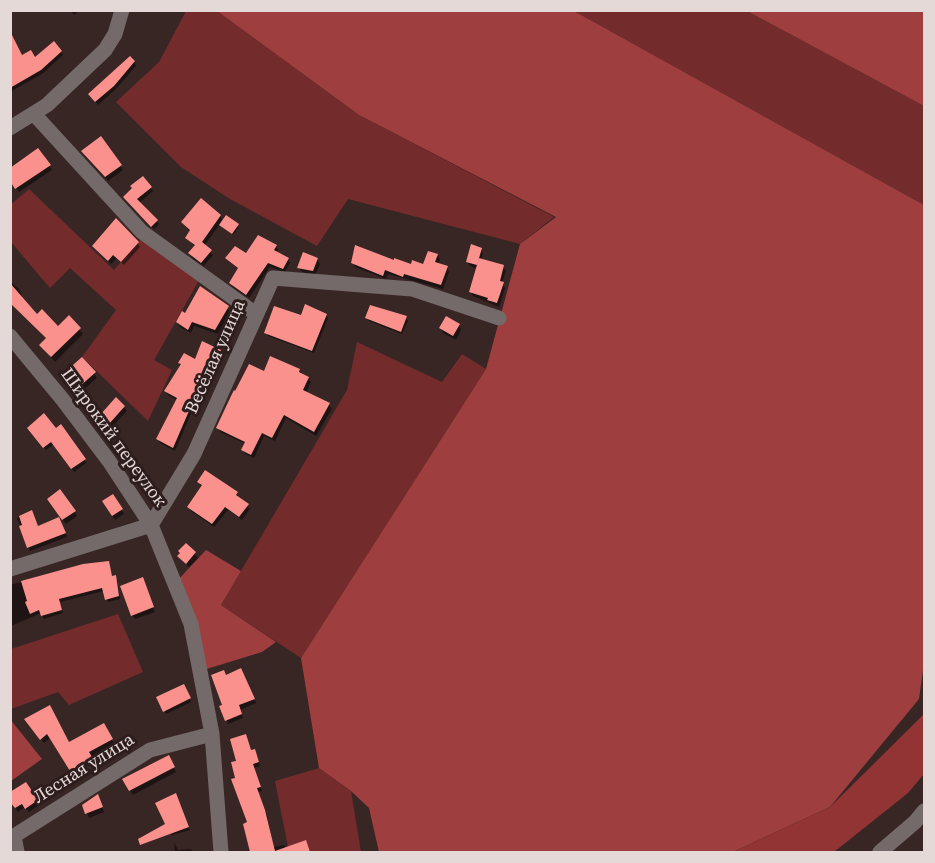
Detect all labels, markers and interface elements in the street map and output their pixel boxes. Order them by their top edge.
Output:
street label: Весёлая улица [181,297,251,417]
street label: Широкий переулок [56,365,170,511]
street label: Лесная улица [29,729,139,809]

